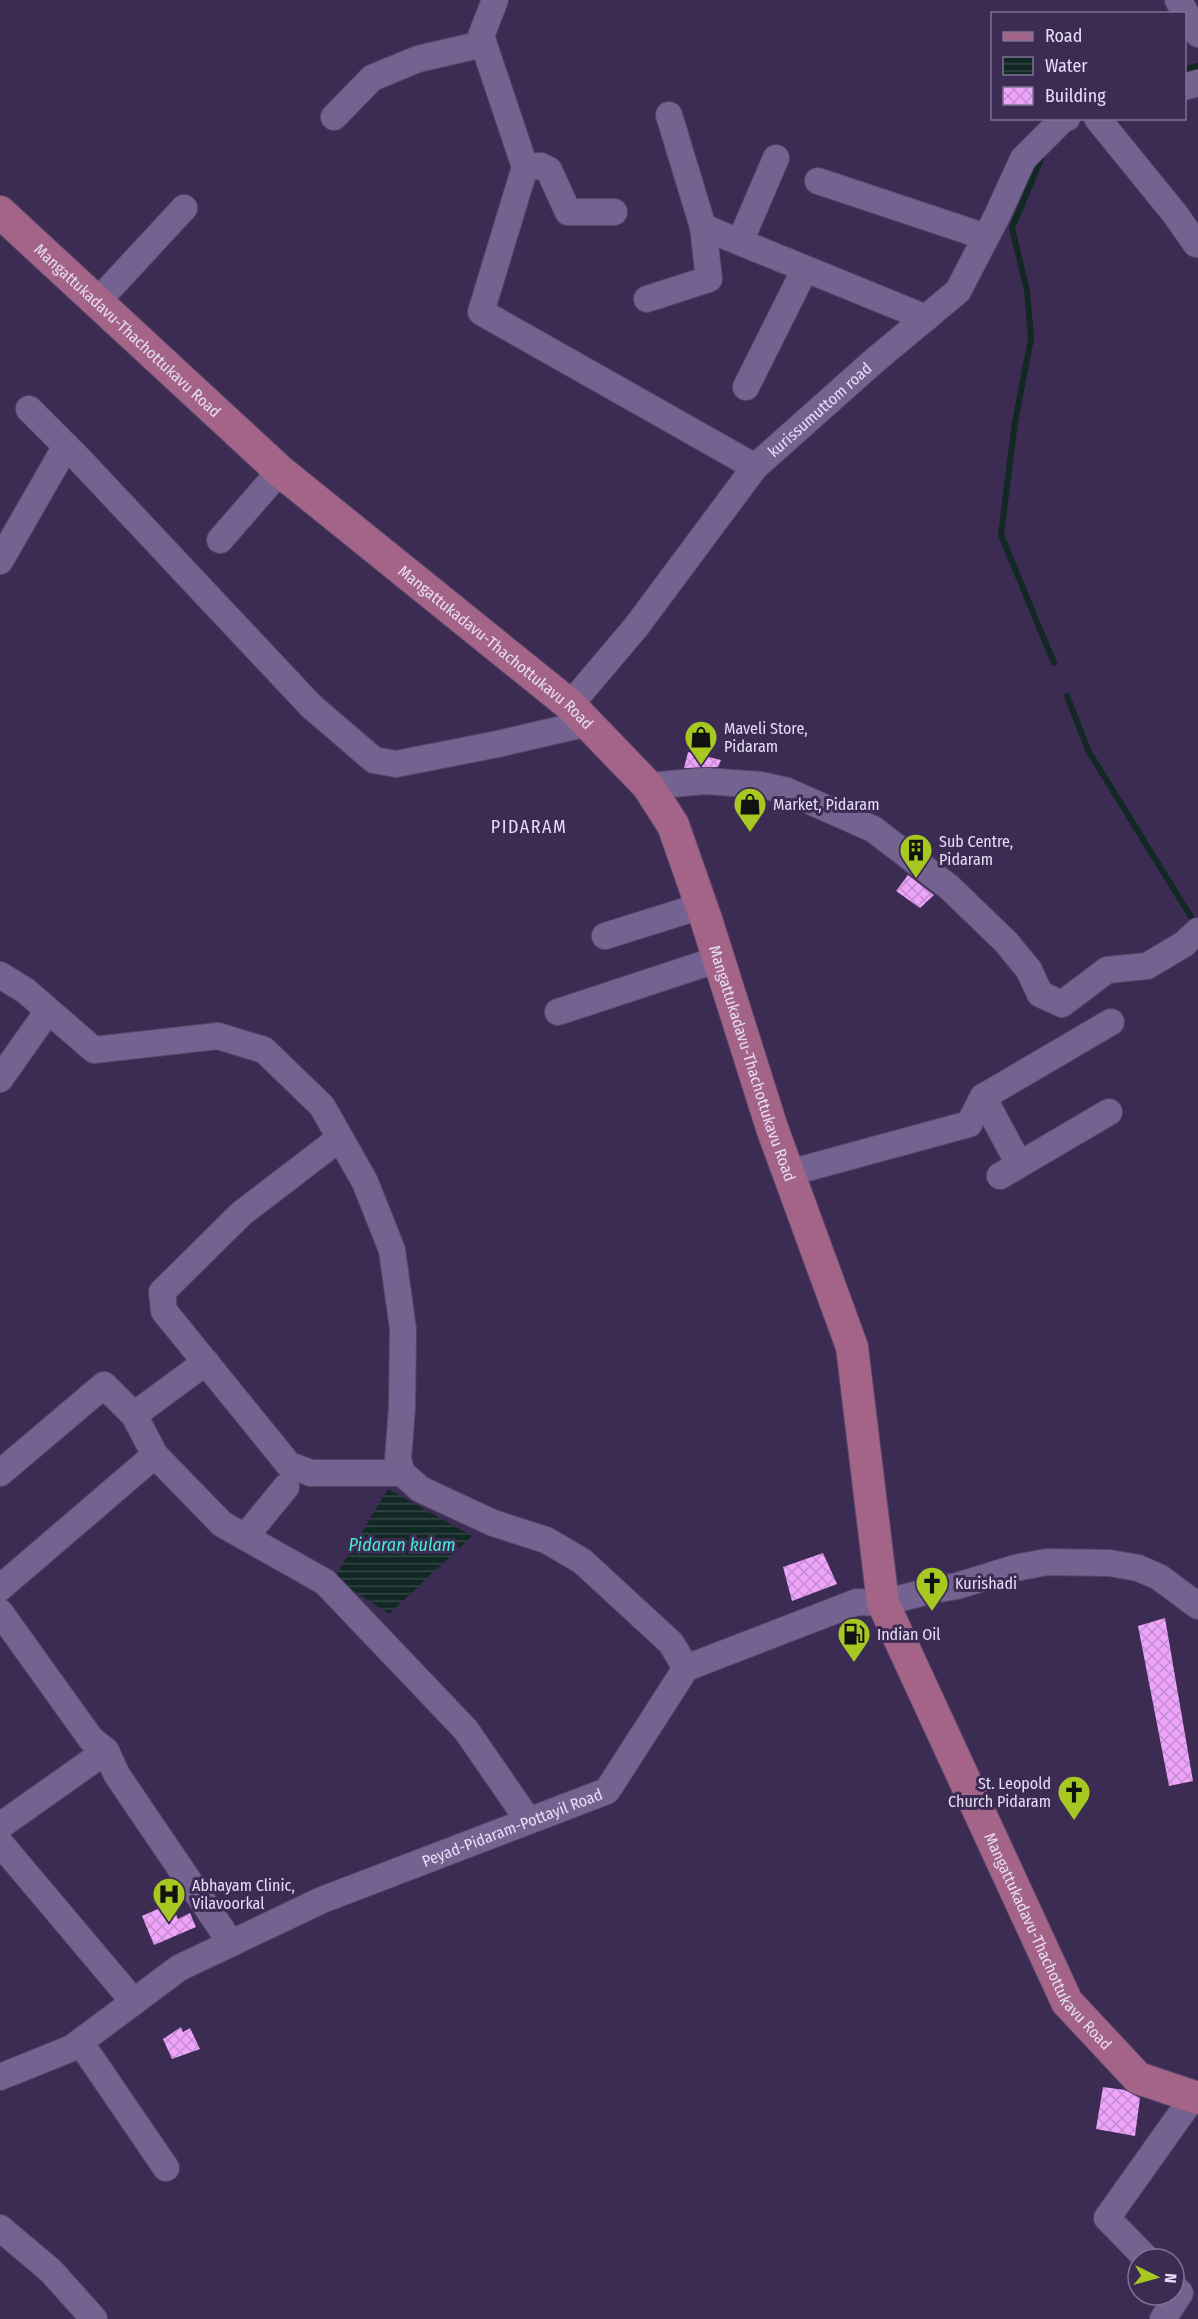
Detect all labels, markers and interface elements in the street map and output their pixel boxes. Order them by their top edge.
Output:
legend [991,12,1186,120]
text: Road [1045,25,1082,47]
text: Water [1045,55,1088,77]
text: Building [1045,85,1106,107]
street label: Mangattukadavu-Thachottukavu Road [31,239,225,421]
street label: kurissumuttom road [764,358,875,461]
street label: Mangattukadavu-Thachottukavu Road [395,561,597,733]
shop icon: Maveli Store, Pidaram [683,719,719,766]
place label: Maveli Store, Pidaram [724,719,808,756]
shop icon: Market, Pidaram [732,786,768,833]
place label: Market, Pidaram [773,795,879,814]
district label: PIDARAM [491,816,567,838]
building icon: Sub Centre, Pidaram [898,832,934,879]
place label: Sub Centre, Pidaram [939,832,1013,869]
street label: Mangattukadavu-Thachottukavu Road [705,943,800,1184]
water label: Pidaran kulam [348,1534,456,1556]
church icon: Kurishadi [914,1565,950,1612]
place label: Kurishadi [955,1574,1017,1593]
fuel station icon: Indian Oil [836,1616,872,1663]
place label: Indian Oil [877,1625,941,1644]
place label: St. Leopold Church Pidaram [948,1774,1051,1811]
church icon: St. Leopold Church Pidaram [1056,1774,1092,1821]
street label: Peyad-Pidaram-Pottayil Road [419,1784,605,1870]
street label: Mangattukadavu-Thachottukavu Road [981,1830,1116,2053]
hospital icon: Abhayam Clinic, Vilavoorkal [151,1876,187,1923]
place label: Abhayam Clinic, Vilavoorkal [192,1876,295,1913]
north arrow [1126,2247,1186,2307]
text: N [1161,2273,1180,2284]

